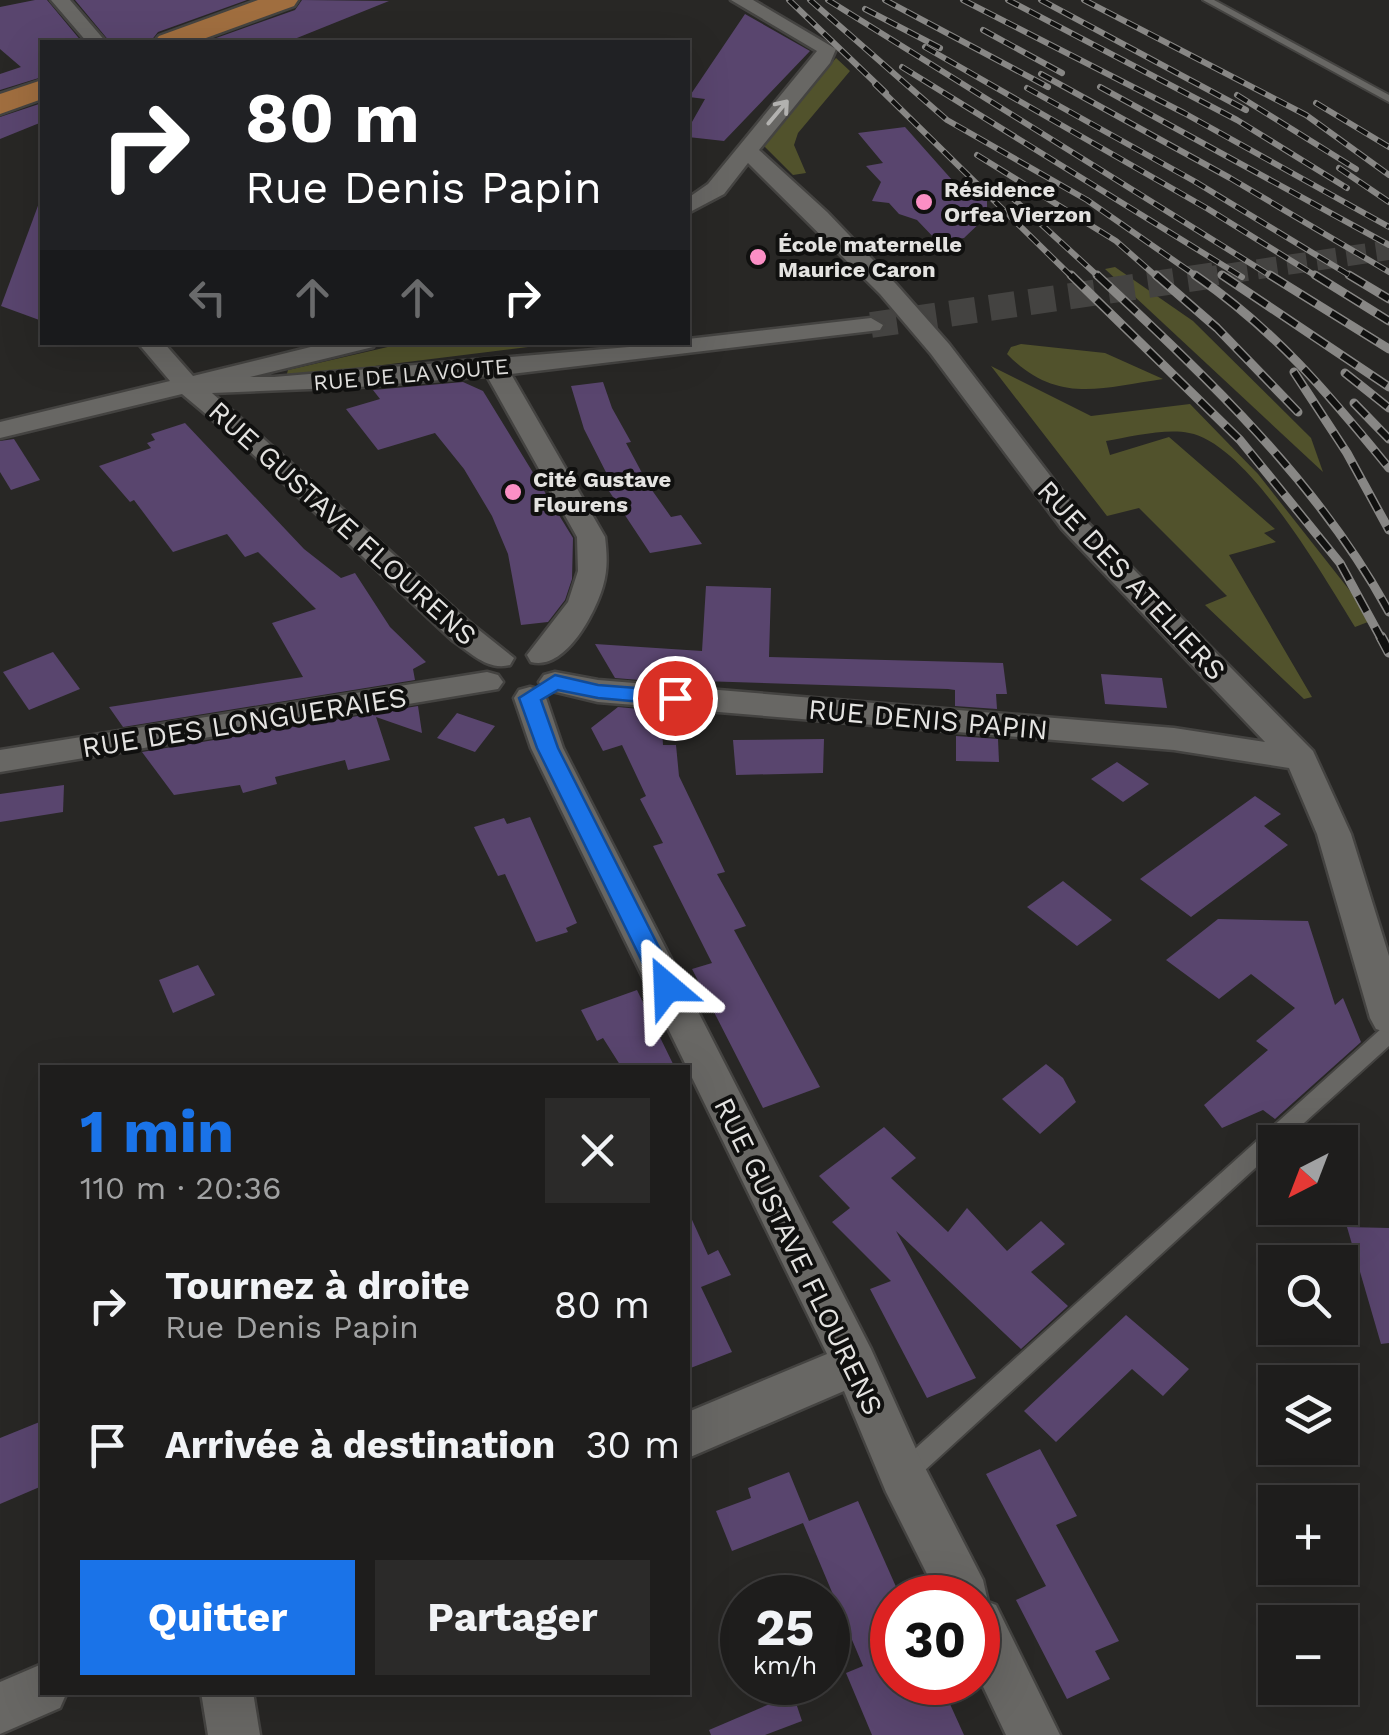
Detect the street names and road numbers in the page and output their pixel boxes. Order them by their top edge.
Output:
street label: RUE DE LA VOUTE [312,354,510,395]
street label: RUE GUSTAVE FLOURENS [202,394,483,652]
street label: RUE DES ATELIERS [1031,474,1233,687]
street label: RUE DES LONGUERAIES [79,681,409,764]
street label: RUE DENIS PAPIN [807,693,1049,746]
street label: RUE GUSTAVE FLOURENS [707,1092,890,1420]

